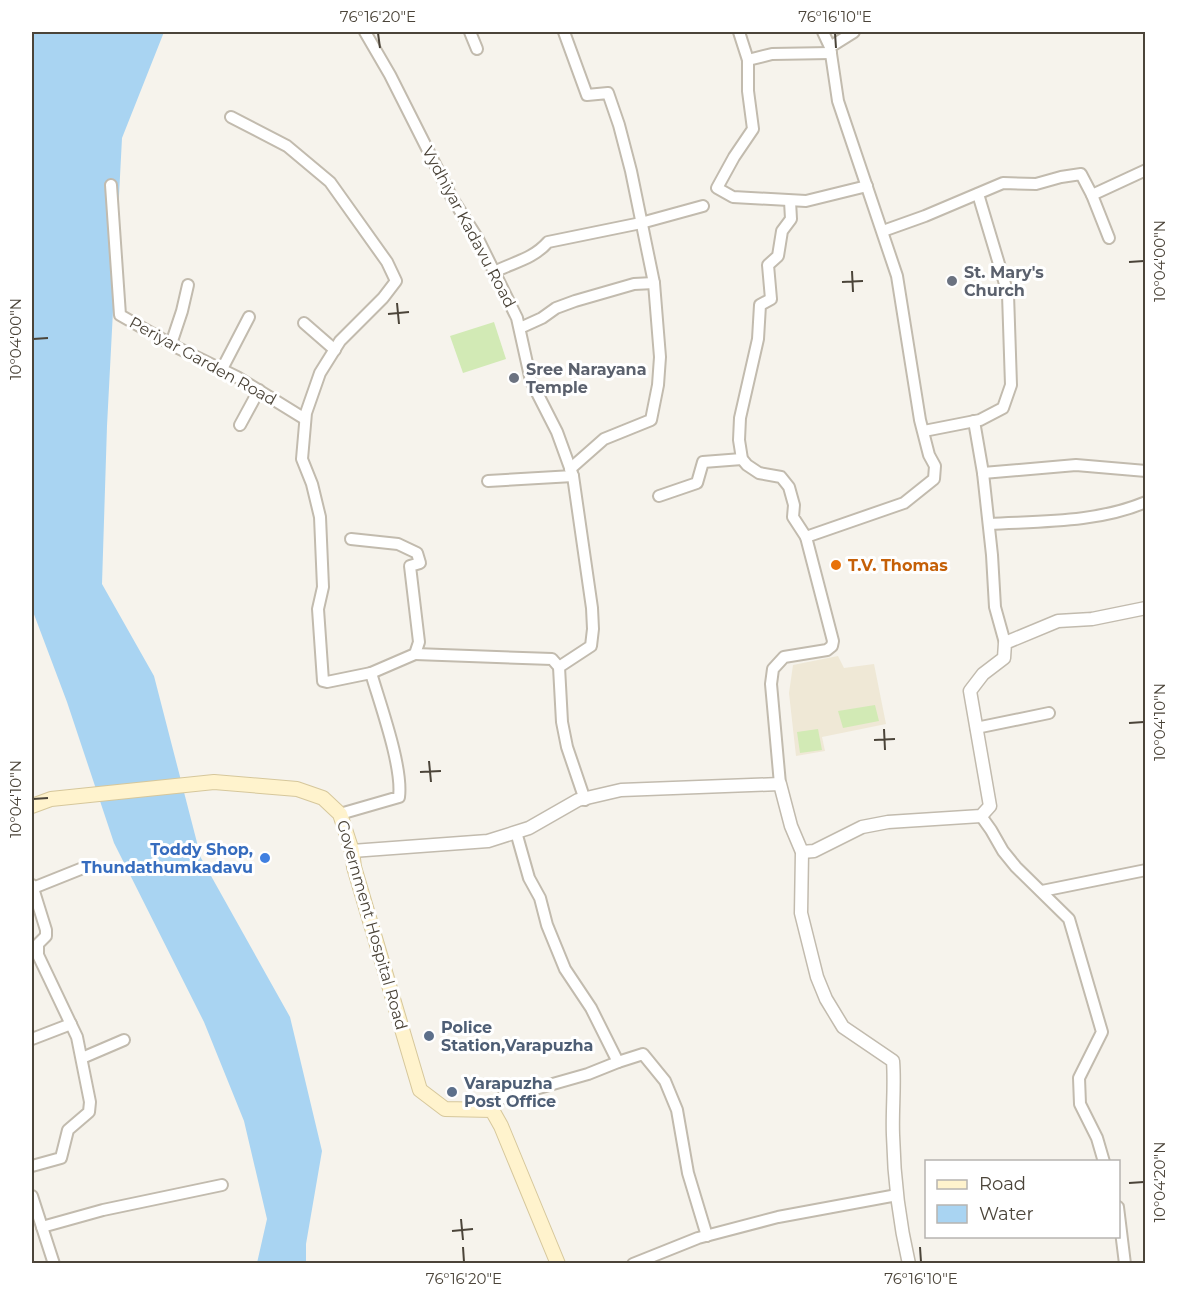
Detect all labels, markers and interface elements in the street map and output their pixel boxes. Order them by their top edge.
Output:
text: 76°16'20"E [340,7,416,26]
text: 76°16'10"E [798,7,872,26]
street label: Vydhiyar Kadavu Road [418,143,520,311]
text: 10°04'00"N [1150,220,1169,302]
place label: St. Mary's Church [964,263,1044,300]
marker: St. Mary's Church [945,274,959,288]
text: 10°04'00"N [6,298,25,380]
street label: Periyar Garden Road [126,313,280,409]
place label: Sree Narayana Temple [526,360,647,397]
marker: Sree Narayana Temple [507,371,521,385]
place label: T.V. Thomas [848,556,948,575]
marker: T.V. Thomas [829,558,843,572]
text: 10°04'10"N [1150,683,1169,761]
text: 10°04'10"N [6,760,25,838]
street label: Government Hospital Road [333,818,411,1032]
place label: Toddy Shop, Thundathumkadavu [82,840,253,877]
marker: Toddy Shop, Thundathumkadavu [258,851,272,865]
place label: Police Station,Varapuzha [441,1018,593,1055]
marker: Police Station,Varapuzha [422,1029,436,1043]
place label: Varapuzha Post Office [463,1074,556,1111]
marker: Varapuzha Post Office [445,1085,459,1099]
text: 10°04'20"N [1150,1142,1169,1222]
legend [925,1160,1120,1238]
text: Road [979,1173,1026,1195]
text: Water [979,1203,1034,1225]
text: 76°16'20"E [426,1269,502,1288]
text: 76°16'10"E [884,1269,958,1288]

